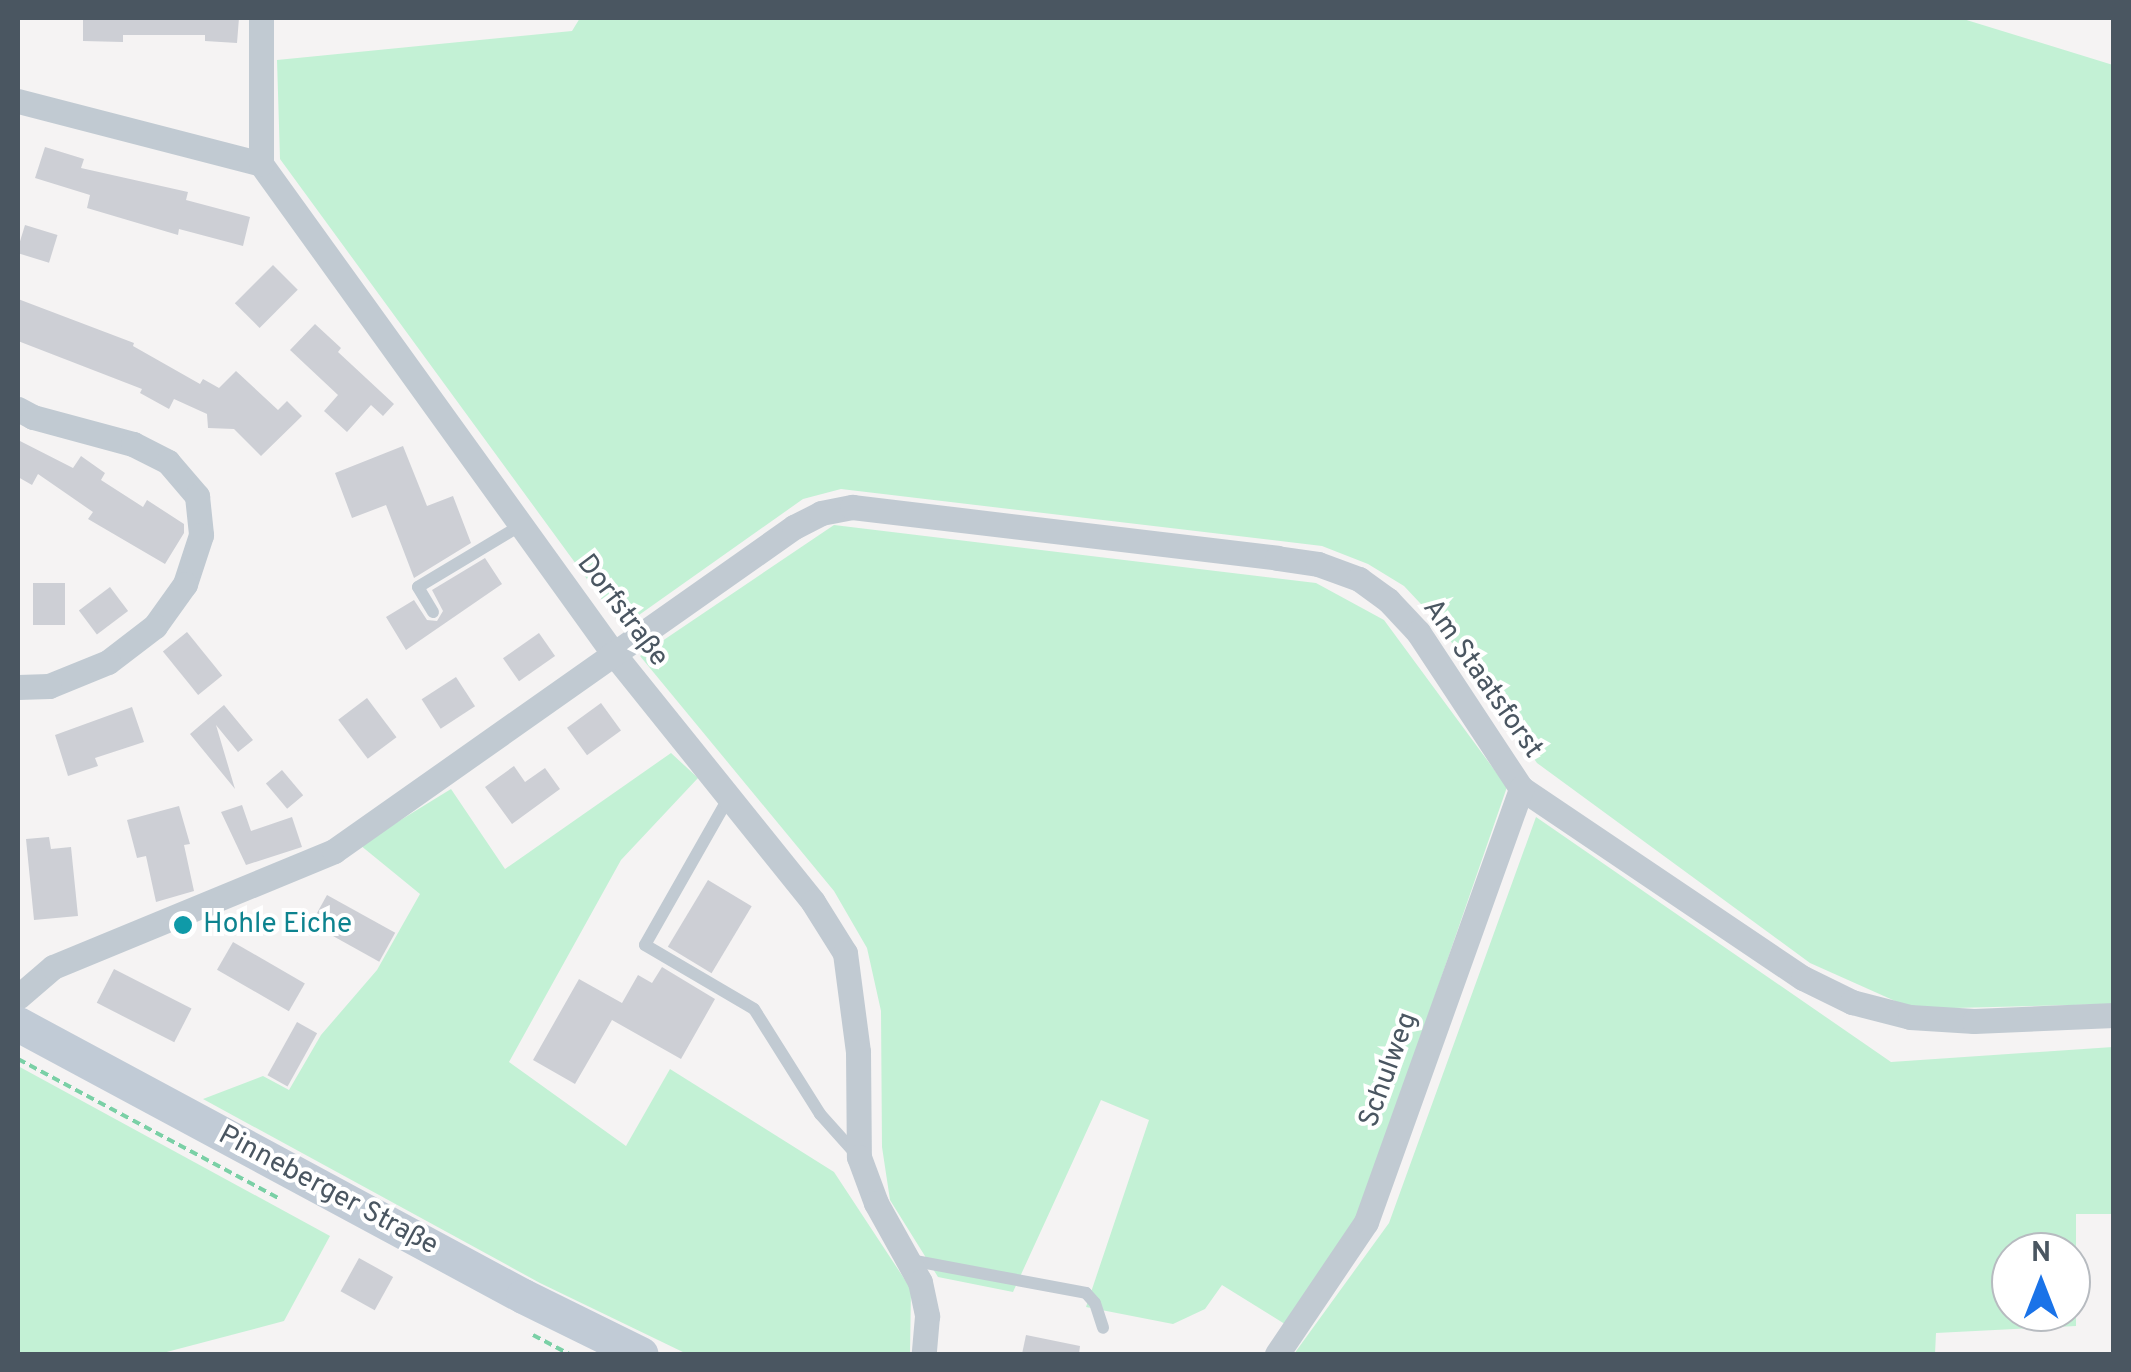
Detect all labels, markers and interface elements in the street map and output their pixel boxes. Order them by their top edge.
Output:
street label: Dorfstraße [569,548,675,674]
street label: Am Staatsforst [1415,593,1549,765]
place label: Hohle Eiche [203,908,352,942]
marker: Hohle Eiche [172,914,194,936]
street label: Schulweg [1353,1008,1425,1132]
street label: Pinneberger Straße [212,1119,444,1263]
north arrow [1991,1232,2091,1332]
text: N [2031,1236,2051,1272]

